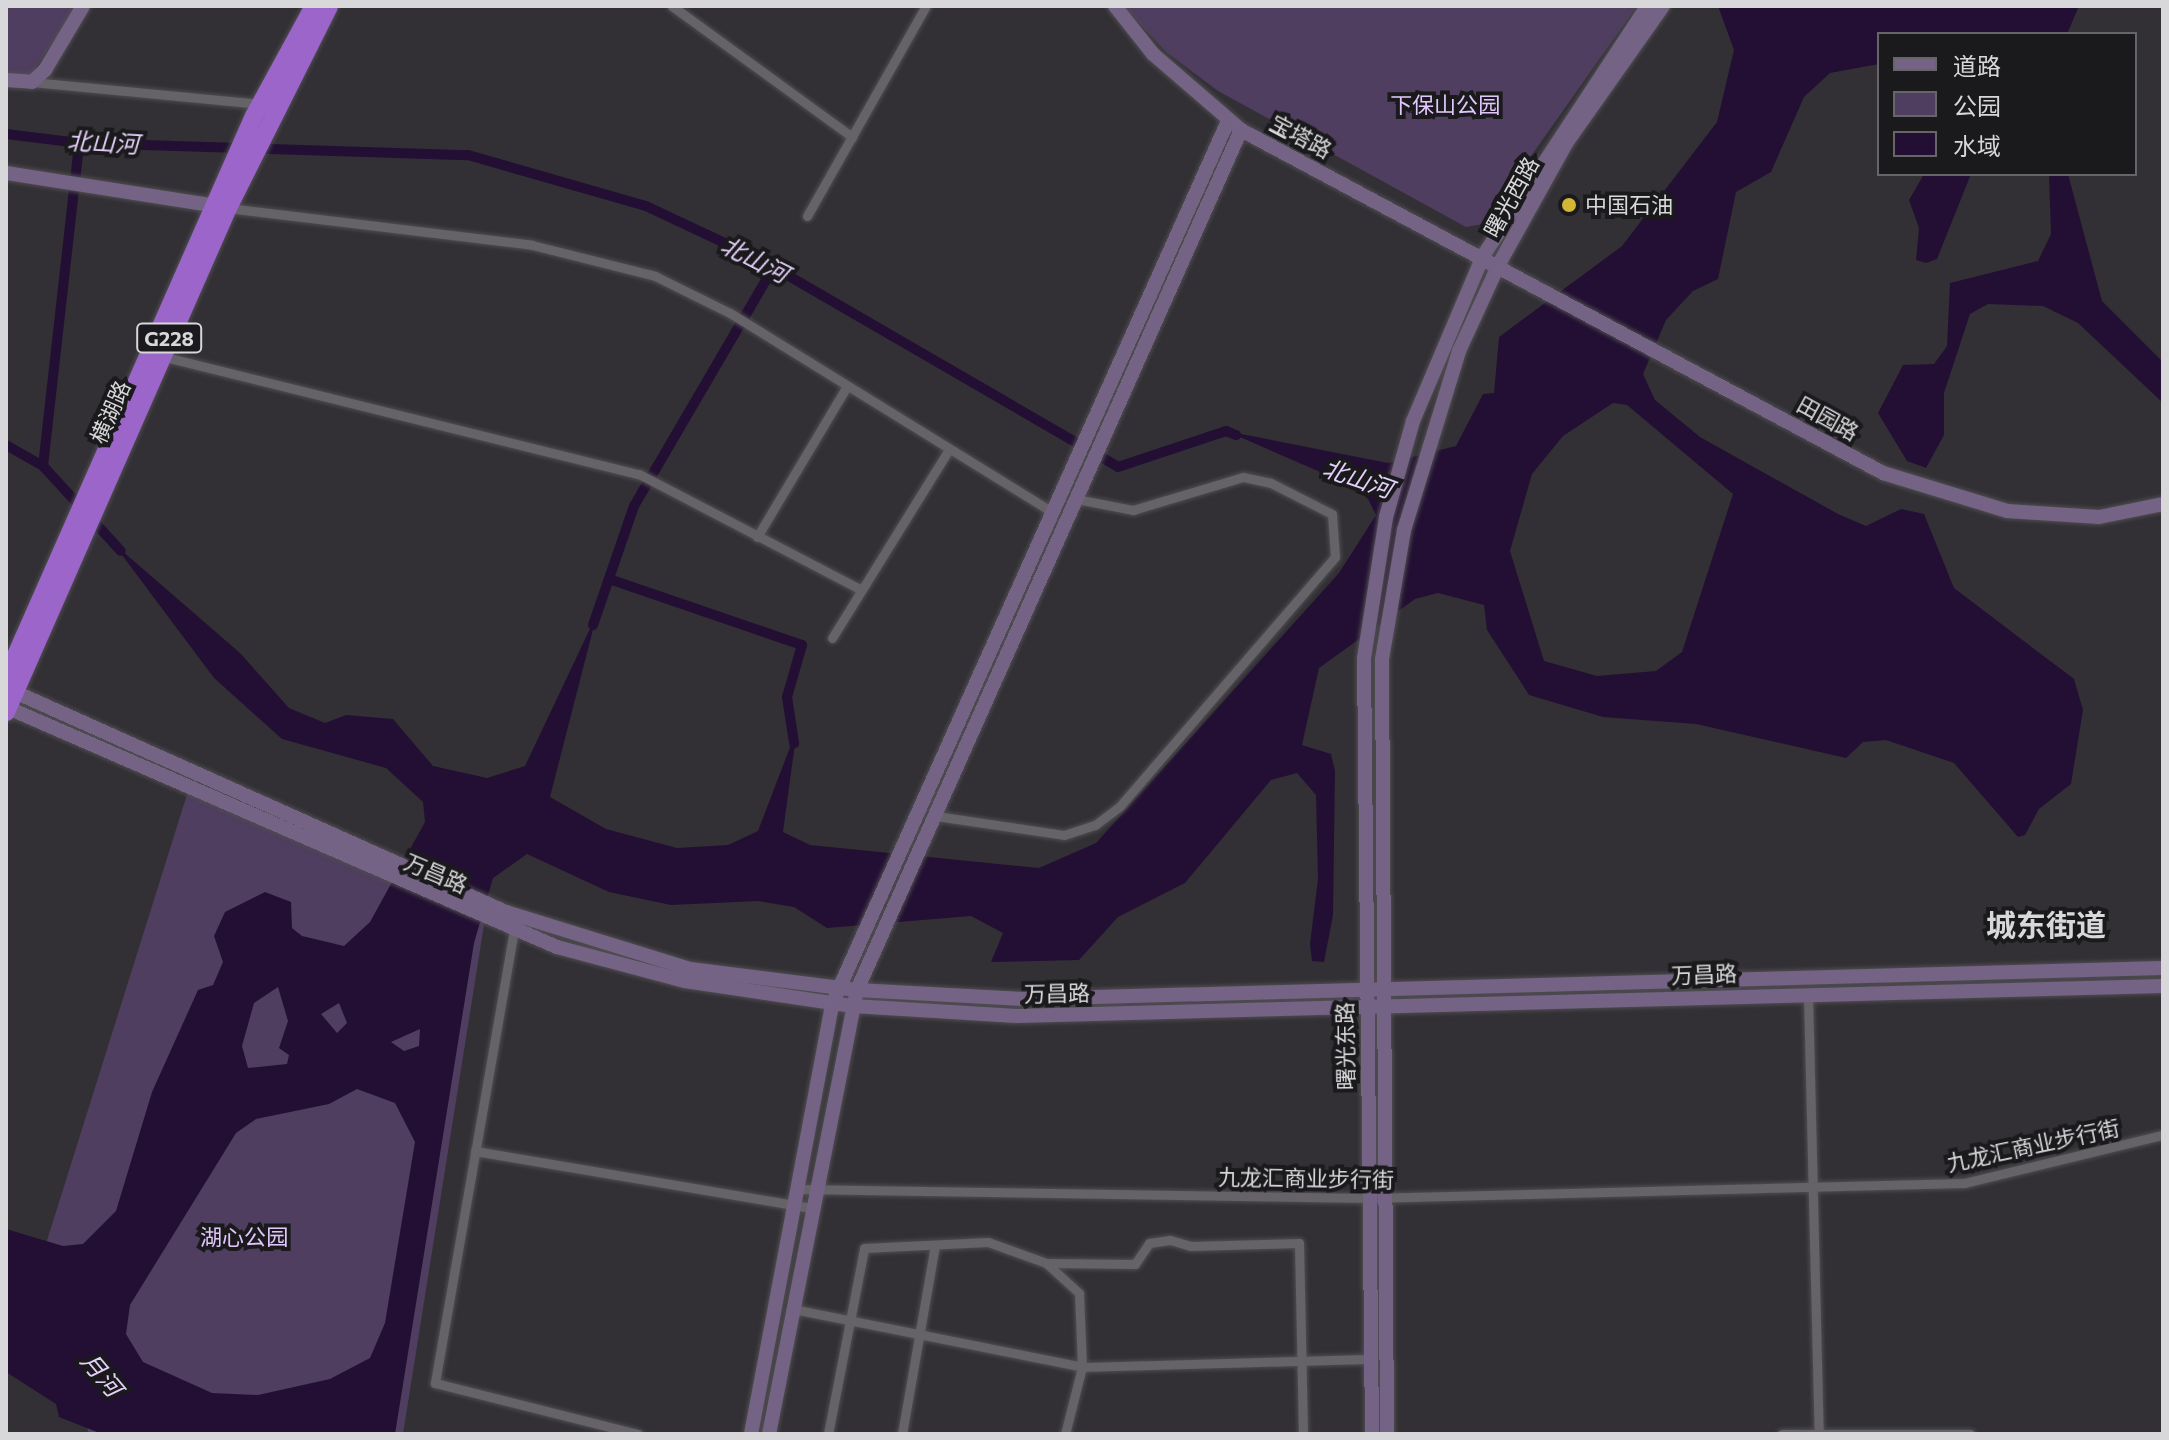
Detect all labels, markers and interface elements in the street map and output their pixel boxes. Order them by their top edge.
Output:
legend [1877,32,2137,176]
text: 道路 [1953,51,2001,80]
text: 公园 [1953,91,2001,120]
park label: 下保山公园 [1390,92,1500,118]
street label: 宝塔路 [1266,109,1336,163]
water label: 北山河 [66,126,140,158]
text: 水域 [1953,131,2001,160]
street label: 曙光西路 [1478,152,1544,242]
place label: 中国石油 [1585,192,1673,218]
marker: 中国石油 [1560,196,1578,214]
water label: 北山河 [716,230,794,288]
road number: G228 [135,322,203,354]
street label: 横湖路 [85,376,135,448]
street label: 田园路 [1793,390,1863,446]
water label: 北山河 [1319,453,1397,503]
street label: 万昌路 [400,848,472,898]
district label: 城东街道 [1986,906,2106,942]
street label: 万昌路 [1671,960,1737,988]
street label: 万昌路 [1024,979,1090,1007]
street label: 曙光东路 [1331,1002,1359,1090]
street label: 九龙汇商业步行街 [1944,1114,2122,1176]
street label: 九龙汇商业步行街 [1218,1163,1394,1193]
park label: 湖心公园 [200,1224,288,1250]
water label: 月河 [76,1346,128,1402]

